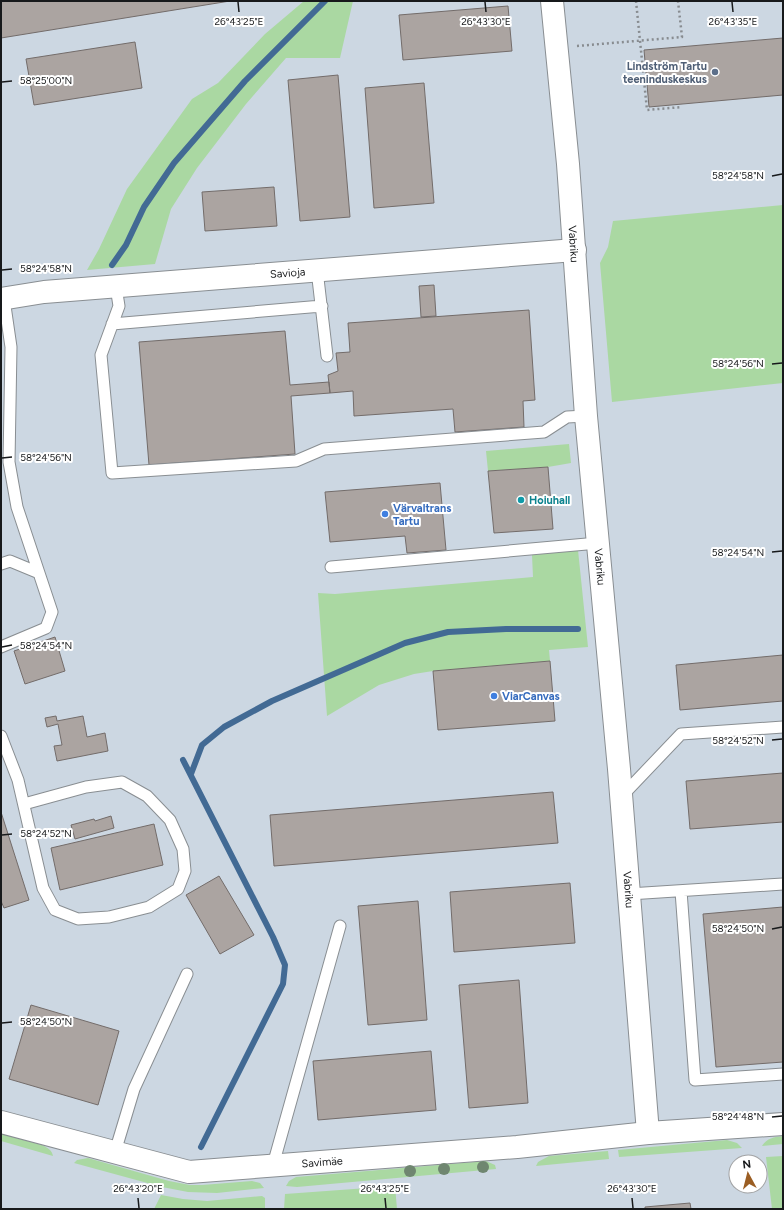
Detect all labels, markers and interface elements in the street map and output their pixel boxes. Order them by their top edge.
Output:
text: 26°43'25"E [214,15,264,28]
text: 26°43'30"E [461,15,511,28]
text: 26°43'35"E [709,15,758,28]
place label: Lindström Tartu teeninduskeskus [623,60,707,86]
marker: Lindström Tartu teeninduskeskus [710,67,720,77]
text: 58°25'00"N [20,74,72,87]
text: 58°24'58"N [712,169,764,182]
street label: Vabriku [565,225,581,263]
text: 58°24'58"N [20,262,72,275]
street label: Savioja [269,265,306,281]
text: 58°24'56"N [712,357,764,370]
text: 58°24'56"N [20,451,72,464]
place label: Hoiuhall [529,494,571,507]
marker: Hoiuhall [516,495,526,505]
place label: Värvaltrans Tartu [393,502,451,528]
marker: Värvaltrans Tartu [380,509,390,519]
text: 58°24'54"N [712,546,764,559]
street label: Vabriku [591,548,608,586]
text: 58°24'54"N [20,639,72,652]
place label: ViarCanvas [502,690,560,703]
marker: ViarCanvas [489,691,499,701]
text: 58°24'52"N [712,734,764,747]
text: 58°24'52"N [20,827,72,840]
street label: Vabriku [620,871,636,909]
text: 58°24'50"N [712,922,764,935]
text: 58°24'50"N [20,1015,72,1028]
text: 58°24'48"N [712,1110,764,1123]
street label: Savimäe [301,1154,343,1170]
north arrow [728,1154,768,1194]
text: N [742,1158,752,1172]
text: 26°43'20"E [113,1182,163,1195]
text: 26°43'25"E [360,1182,410,1195]
text: 26°43'30"E [607,1182,657,1195]

